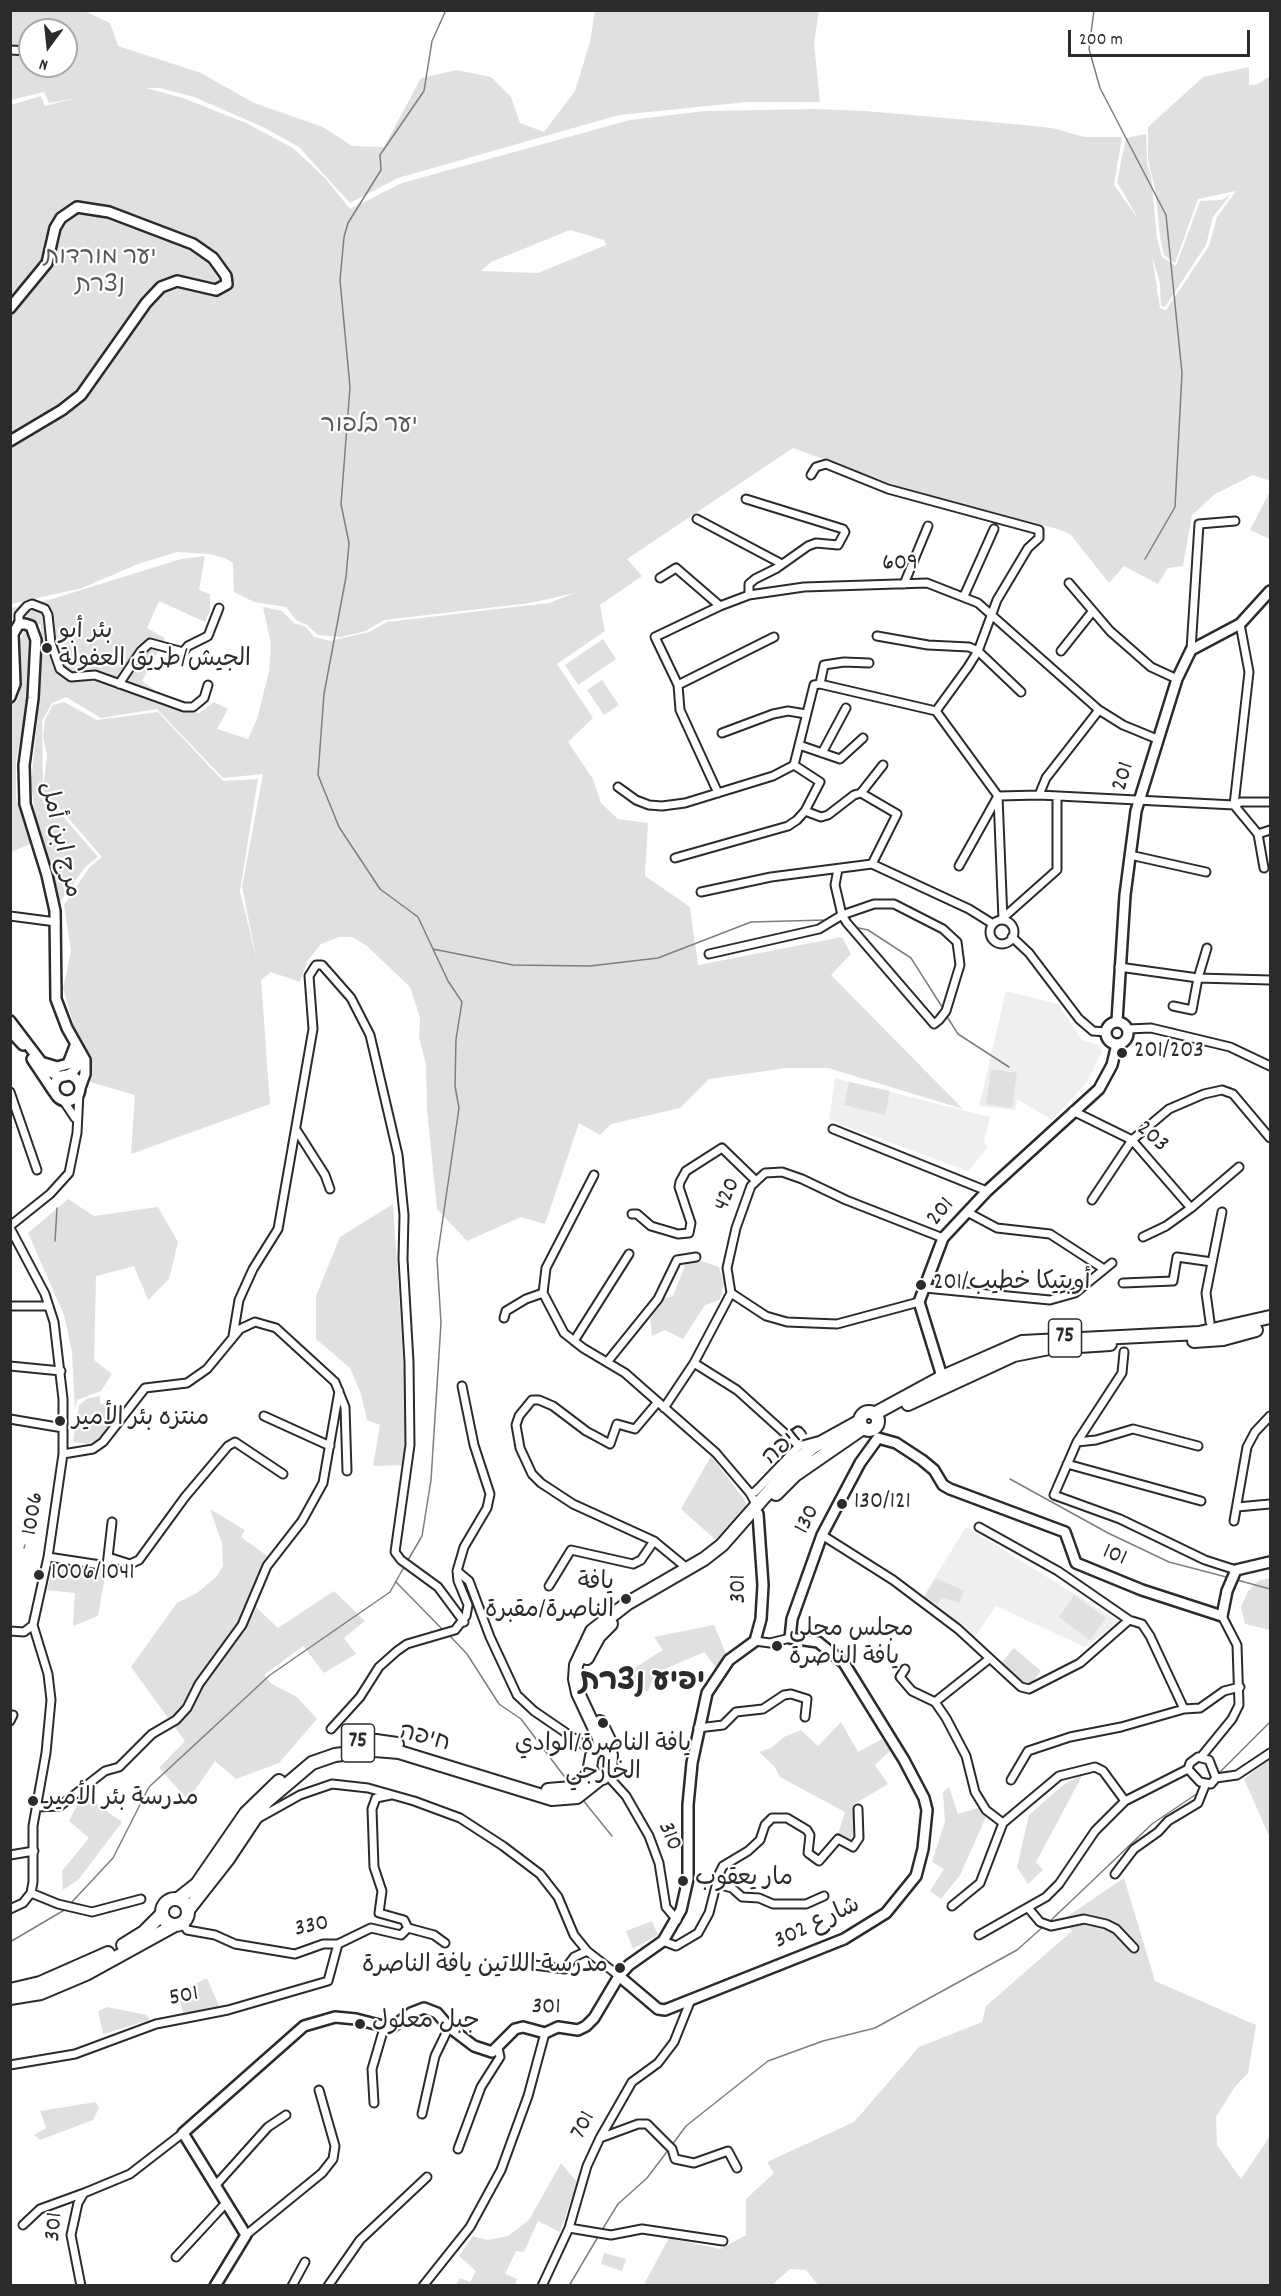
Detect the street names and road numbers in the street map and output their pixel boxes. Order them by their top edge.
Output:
street label: 609 [882,550,918,580]
street label: 201 [1107,759,1143,795]
street label: مرج ابن أمل [31,779,85,901]
street label: 203 [1129,1116,1173,1160]
street label: 420 [709,1174,749,1216]
street label: 201 [922,1193,962,1233]
road number: 75 [1048,1319,1082,1357]
street label: חיפה [758,1418,816,1474]
street label: 1006 [17,1490,53,1538]
street label: 130 [790,1501,828,1539]
street label: 101 [1098,1539,1130,1575]
street label: 301 [727,1575,755,1603]
street label: חיפה [395,1719,453,1761]
road number: 75 [342,1724,374,1762]
street label: 310 [649,1818,687,1856]
street label: شارع 302 [770,1893,866,1957]
street label: 330 [292,1910,332,1946]
street label: 501 [167,1981,201,2015]
street label: 301 [531,1994,561,2024]
street label: 701 [566,2107,604,2145]
street label: 301 [40,2211,72,2243]

